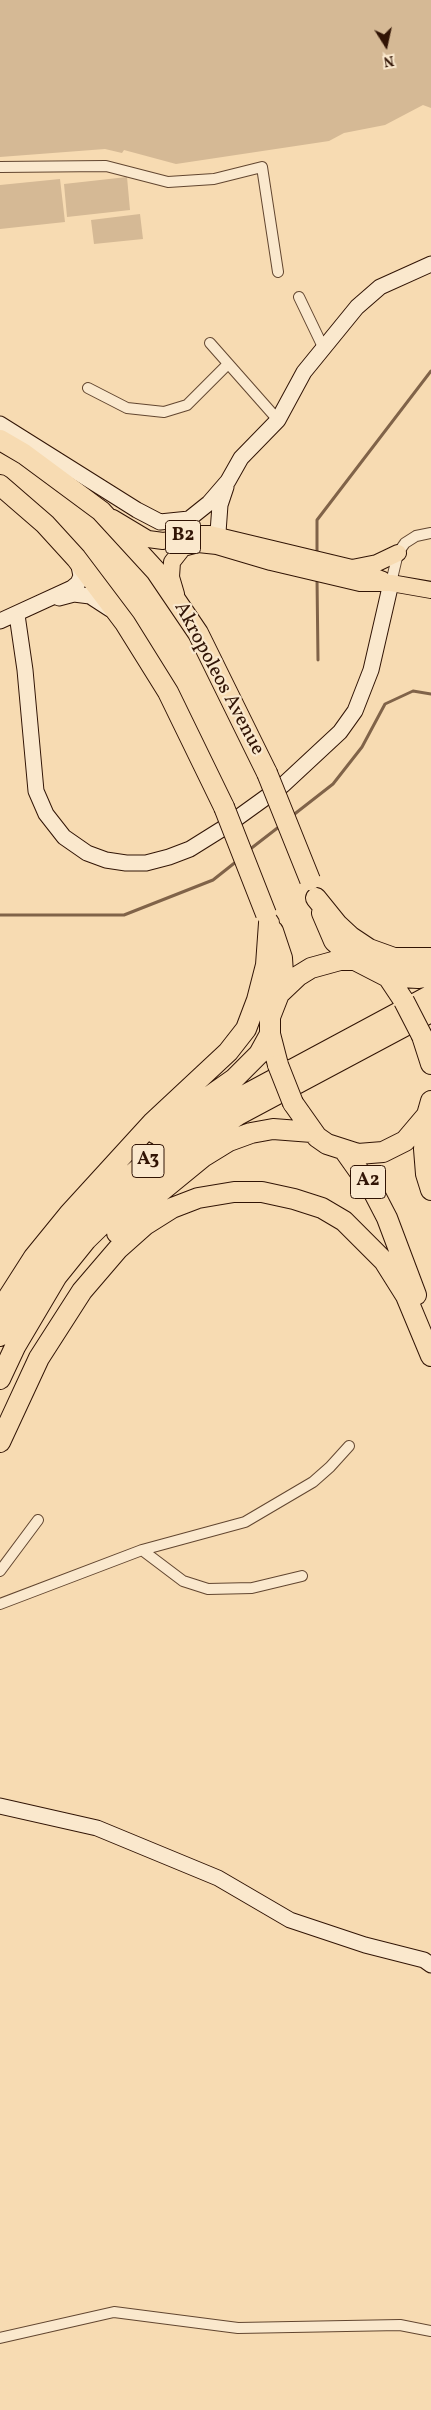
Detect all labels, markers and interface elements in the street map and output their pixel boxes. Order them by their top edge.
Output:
north arrow [361,20,411,70]
text: N [382,50,395,71]
road number: B2 [166,520,200,554]
street label: Akropoleos Avenue [168,598,268,760]
road number: A3 [132,1144,164,1178]
road number: A2 [350,1166,386,1198]

